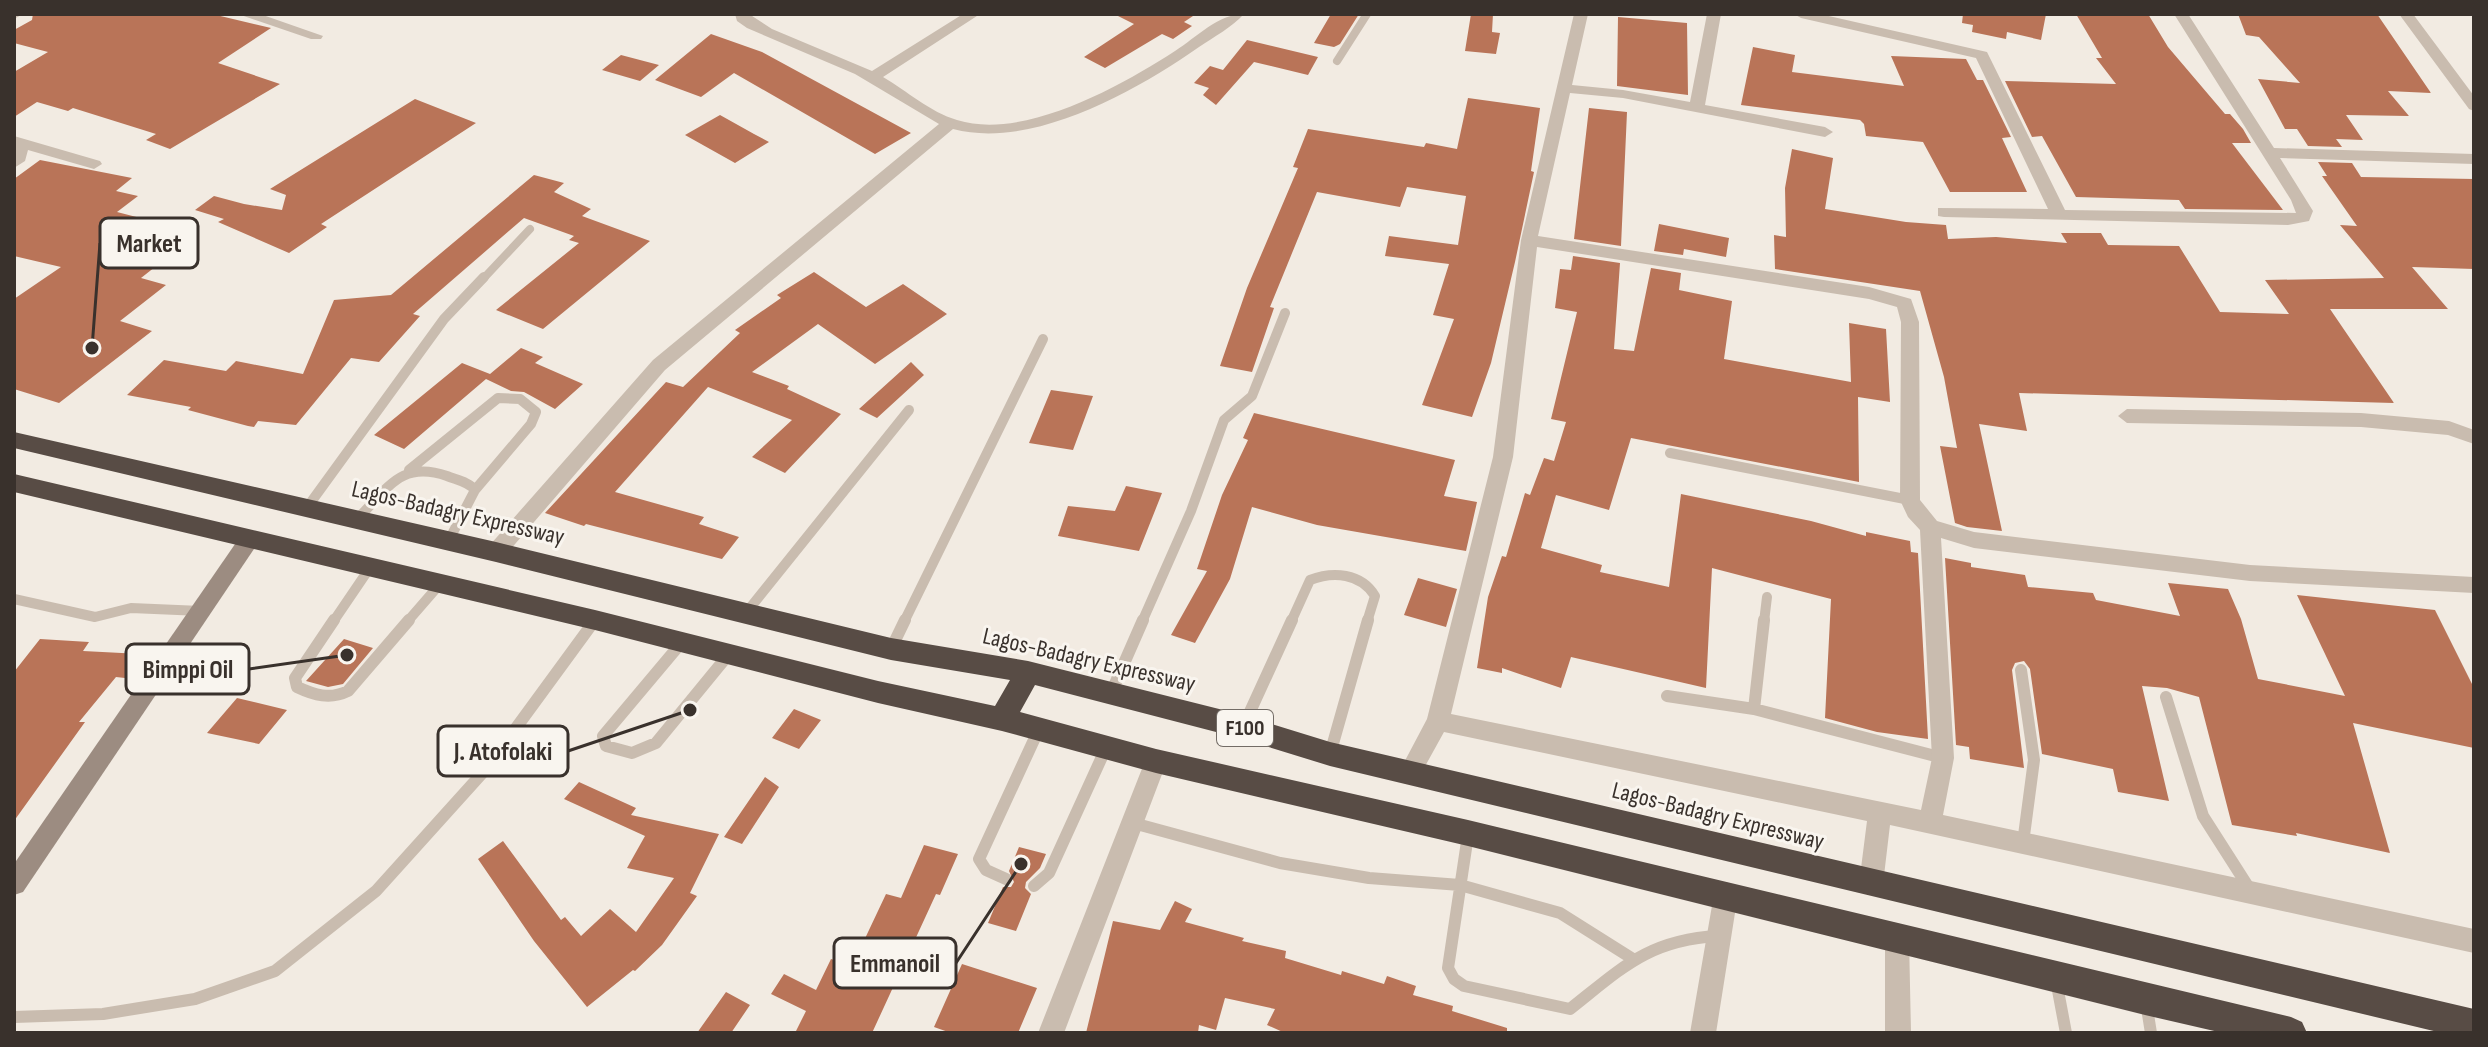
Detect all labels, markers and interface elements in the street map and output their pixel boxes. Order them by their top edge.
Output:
callout: Market [100,218,198,268]
text: Market [116,229,182,260]
street label: Lagos-Badagry Expressway [349,474,567,552]
street label: Lagos-Badagry Expressway [980,621,1198,699]
callout: Bimppi Oil [126,644,249,694]
text: Bimppi Oil [143,655,233,686]
road number: F100 [1217,710,1273,746]
callout: J. Atofolaki [438,726,568,776]
text: J. Atofolaki [453,737,552,768]
street label: Lagos-Badagry Expressway [1609,776,1827,856]
callout: Emmanoil [834,938,956,988]
text: Emmanoil [850,949,940,980]

